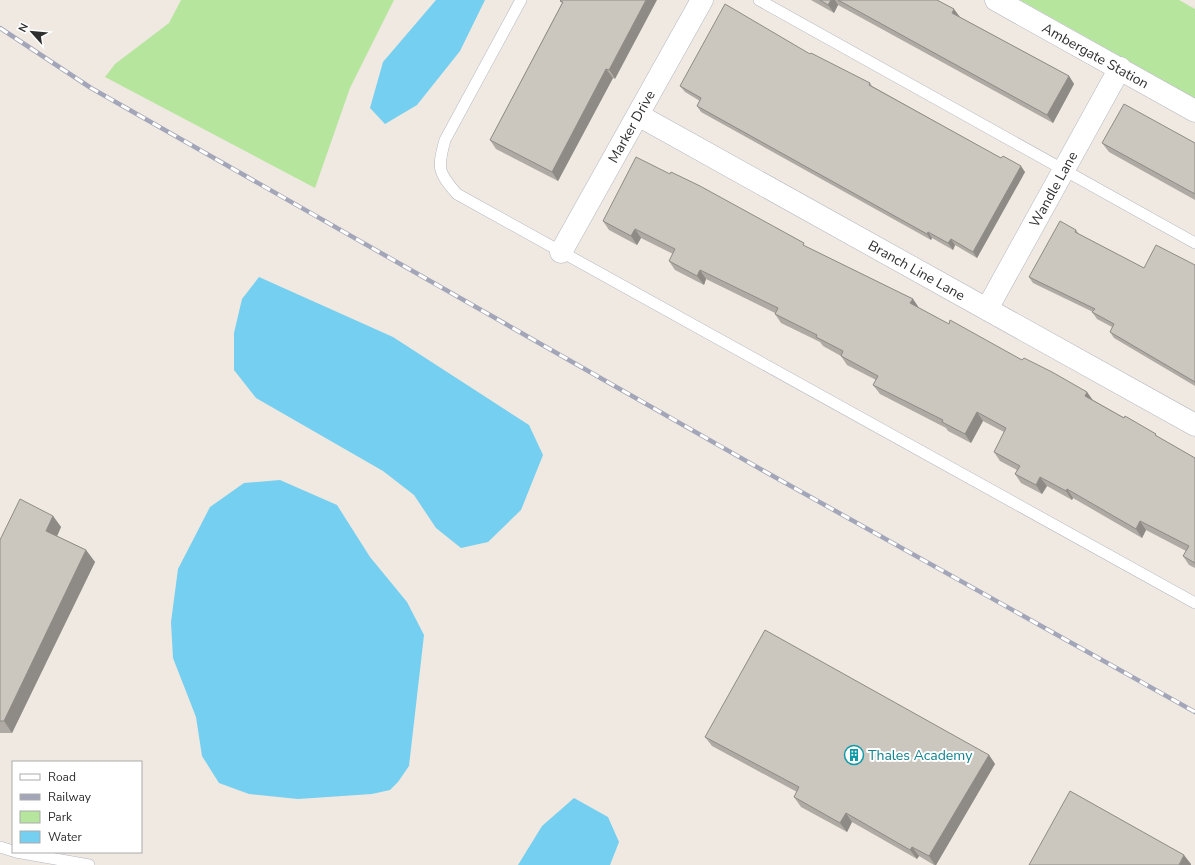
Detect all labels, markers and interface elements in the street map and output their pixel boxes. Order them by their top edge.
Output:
north arrow [12,12,52,52]
street label: Ambergate Station [1039,19,1152,93]
text: N [15,21,32,35]
street label: Marker Drive [604,87,660,166]
street label: Wandle Lane [1025,148,1082,231]
street label: Branch Line Lane [865,236,968,305]
building icon: Thales Academy [843,744,865,766]
place label: Thales Academy [868,746,973,765]
legend [12,761,142,853]
text: Road [48,769,76,785]
text: Railway [48,789,92,805]
text: Park [48,809,73,825]
text: Water [48,829,82,845]

